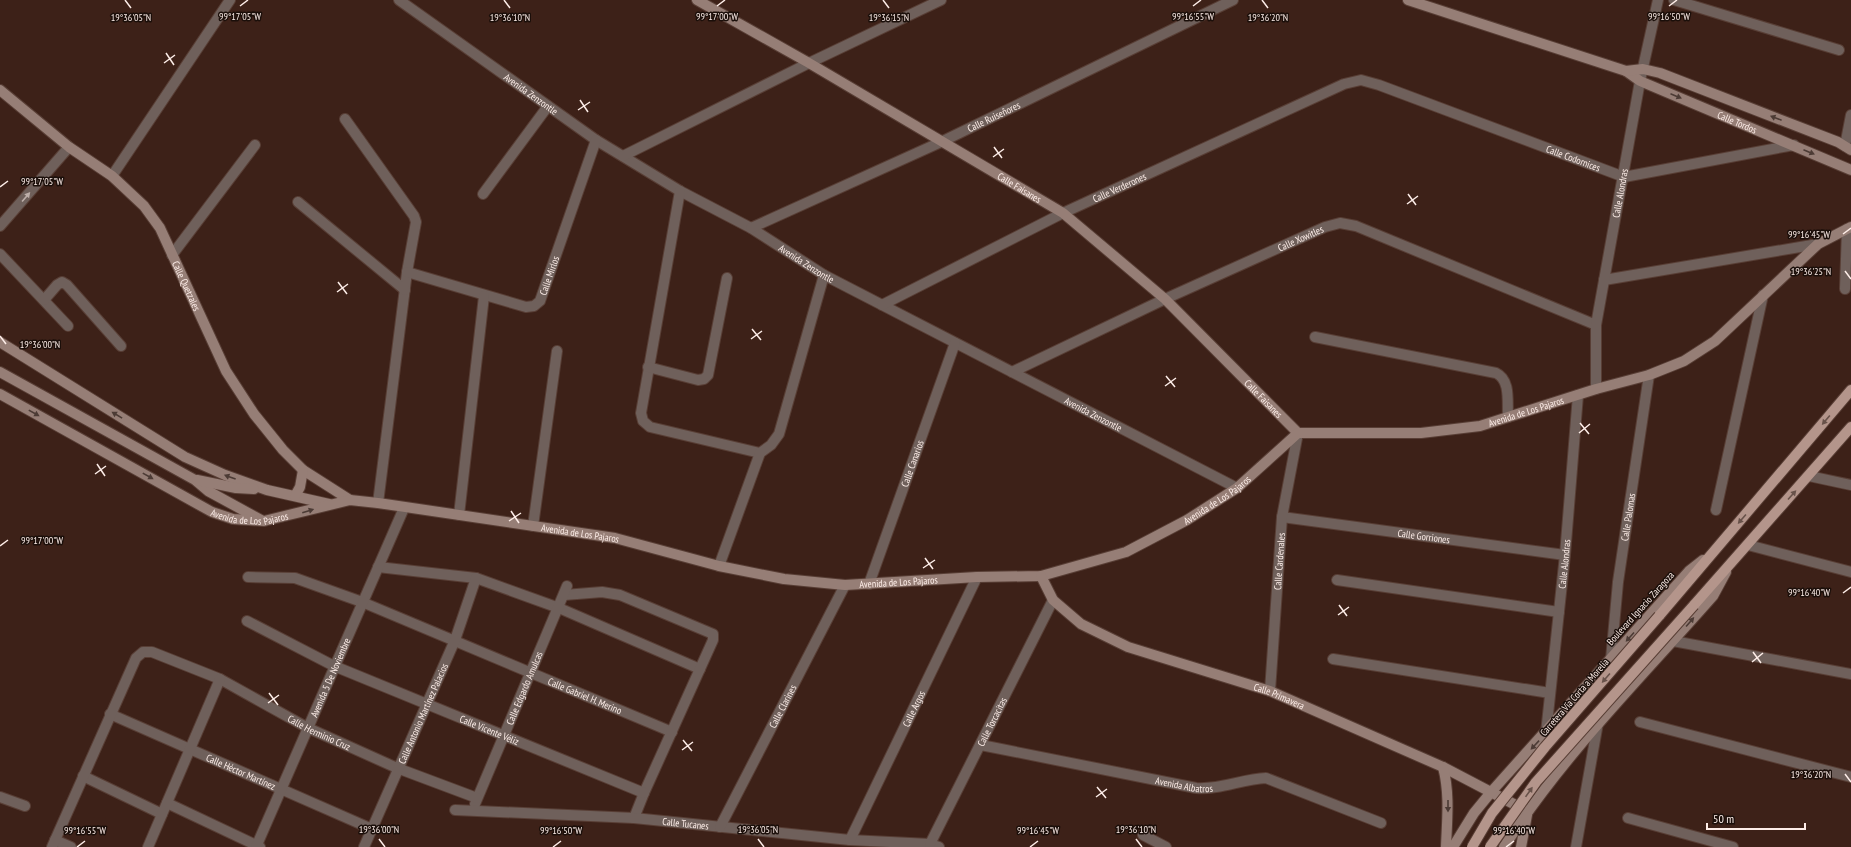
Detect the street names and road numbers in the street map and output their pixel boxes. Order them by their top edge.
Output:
street label: Avenida Zenzontle [501,71,560,118]
street label: Calle Ruiseñores [965,98,1023,135]
street label: Calle Tordos [1715,108,1759,137]
street label: Calle Codornices [1544,142,1603,175]
street label: Calle Alondras [1609,167,1631,219]
street label: Calle Verderones [1091,169,1149,206]
street label: Calle Faisanes [995,170,1044,206]
street label: Calle Xowitles [1276,222,1326,254]
street label: Avenida Zenzontle [776,242,836,286]
street label: Calle Mirlos [537,254,562,297]
street label: Calle Quetzales [169,259,204,314]
street label: Calle Faisanes [1241,377,1286,421]
street label: Avenida Zenzontle [1062,394,1124,435]
street label: Avenida de Los Pajaros [1487,394,1566,430]
street label: Calle Canarios [898,438,927,489]
street label: Avenida de Los Pajaros [1181,472,1254,528]
street label: Calle Palomas [1618,492,1638,542]
street label: Avenida de Los Pajaros [209,506,290,528]
street label: Avenida de Los Pajaros [540,521,621,546]
street label: Calle Gorriones [1397,527,1451,547]
street label: Calle Cardenales [1271,532,1288,590]
street label: Calle Alondras [1555,538,1573,589]
street label: Boulevard Ignacio Zaragoza [1604,569,1677,648]
street label: Avenida de Los Pajaros [859,573,939,591]
street label: Avenida 5 De Noviembre [307,636,353,719]
street label: Calle Edgardo Amulcas [503,649,546,727]
street label: Carretera Vía Corta a Morelia [1537,656,1612,739]
street label: Calle Antonio Martínez Palacios [395,661,451,766]
street label: Calle Gabriel H. Merino [546,675,624,717]
street label: Calle Primavera [1252,680,1307,712]
street label: Calle Clarines [766,682,800,730]
street label: Calle Argos [900,688,928,729]
street label: Calle Torcacitas [974,695,1010,749]
street label: Calle Herminio Cruz [285,712,353,754]
street label: Calle Vicente Véliz [458,712,521,748]
street label: Calle Héctor Martínez [204,751,278,793]
street label: Avenida Albatros [1154,774,1214,795]
street label: Calle Tucanes [662,815,710,833]

